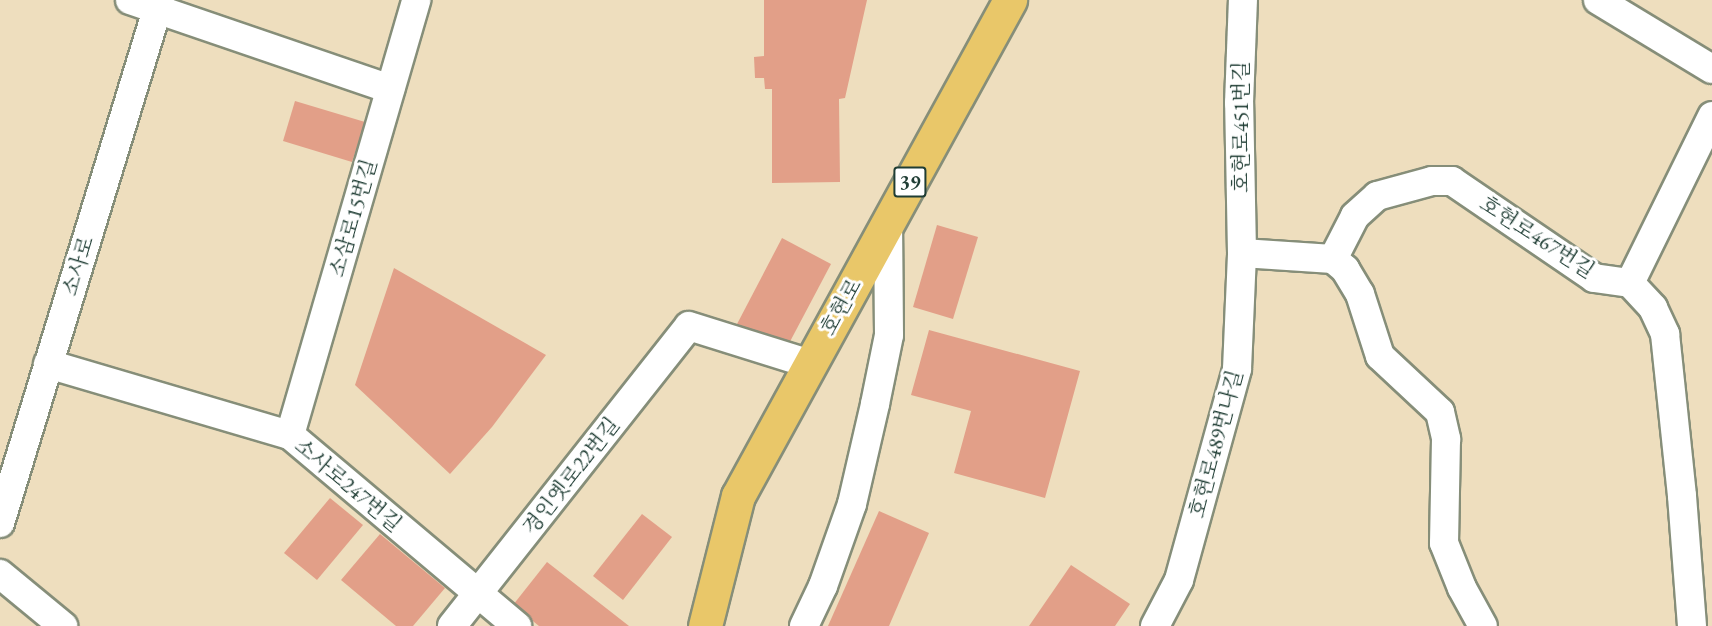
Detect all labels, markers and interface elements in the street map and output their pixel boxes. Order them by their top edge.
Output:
street label: 호현로451번길 [1228,61,1254,193]
street label: 소삼로15번길 [324,156,382,280]
road number: 39 [892,165,928,199]
street label: 호현로467번길 [1475,191,1599,283]
street label: 소사로 [57,233,99,299]
street label: 호현로 [815,274,867,340]
street label: 호현로489번나길 [1184,367,1248,521]
street label: 경인옛로22번길 [517,412,625,540]
street label: 소사로247번길 [289,433,407,537]

